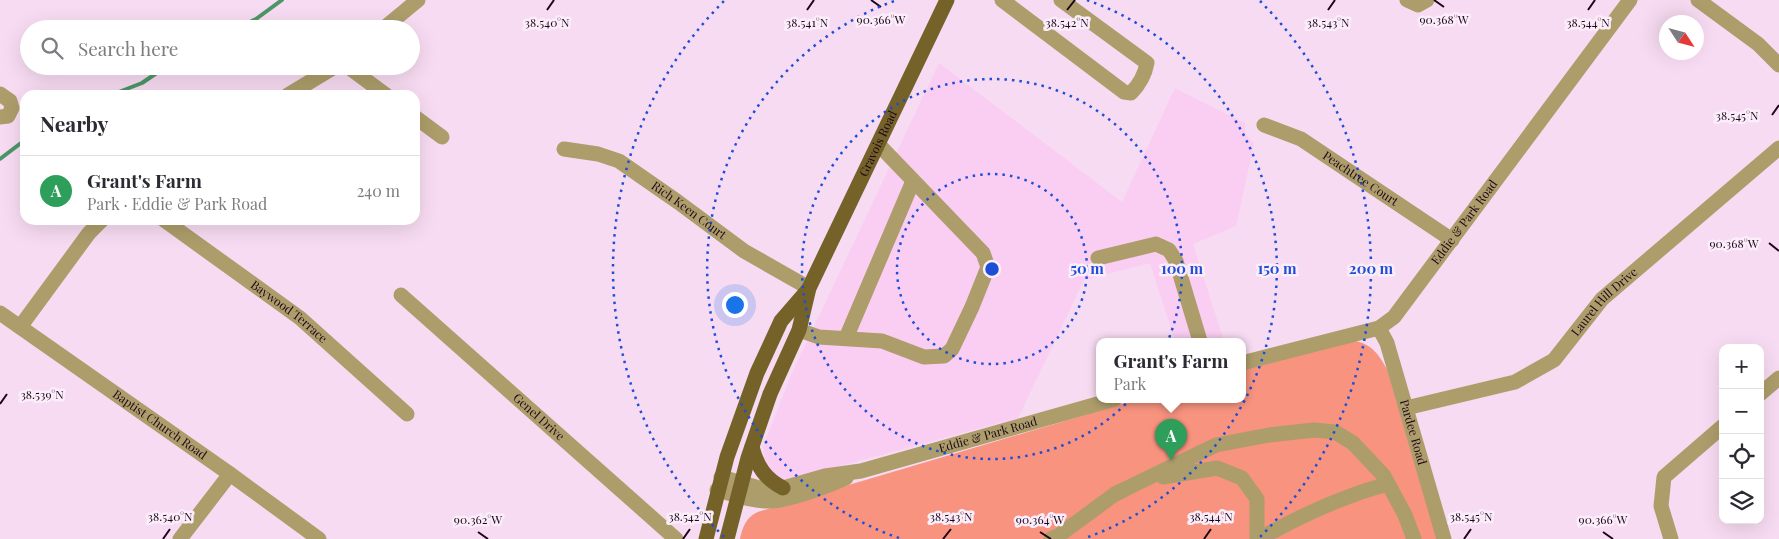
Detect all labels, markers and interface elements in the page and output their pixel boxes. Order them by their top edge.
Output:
text: 90.366°W [857,11,906,27]
text: 90.368°W [1419,11,1469,27]
text: 38.540°N [525,14,570,30]
text: 38.541°N [786,14,829,30]
text: 38.542°N [1045,14,1089,30]
text: 38.543°N [1307,14,1350,30]
text: 38.544°N [1566,14,1610,30]
north arrow [1659,15,1704,60]
search box [20,20,420,75]
icon: search [38,34,66,62]
text: Search here [78,35,178,61]
street label: Gravois Road [855,107,900,179]
text: 38.545°N [1716,107,1759,123]
text: Nearby [40,109,109,137]
street label: Peachtree Court [1320,147,1402,209]
text: Grant's Farm [87,167,202,193]
street label: Eddie & Park Road [1427,176,1500,267]
street label: Rich Keen Court [649,177,731,243]
text: A [51,180,61,201]
text: 240 m [357,180,400,201]
text: Park · Eddie & Park Road [87,193,267,214]
text: 90.368°W [1709,235,1759,251]
text: 50 m [1070,258,1104,278]
text: 100 m [1161,258,1204,278]
text: 150 m [1257,258,1297,278]
text: 200 m [1349,258,1394,278]
centre of rings [983,260,1001,278]
street label: Laurel Hill Drive [1567,263,1640,339]
street label: Baywood Terrace [248,276,331,346]
your location [722,292,748,318]
popup [1096,338,1246,403]
map controls [1719,344,1764,524]
button: + [1719,344,1764,389]
text: Grant's Farm [1114,347,1228,373]
text: Park [1114,373,1146,394]
text: 38.539°N [20,386,64,402]
street label: Baptist Church Road [110,386,211,462]
street label: Genel Drive [510,389,568,443]
button: − [1719,389,1764,434]
street label: Pardee Road [1397,397,1431,467]
street label: Eddie & Park Road [937,412,1039,456]
pin: A [1155,419,1187,460]
button: locate [1719,434,1764,479]
button: layers [1719,479,1764,524]
text: 38.540°N [148,508,193,524]
text: 38.542°N [668,508,712,524]
text: 38.543°N [930,508,973,524]
text: 38.544°N [1189,508,1233,524]
text: 38.545°N [1450,508,1493,524]
text: 90.362°W [454,511,502,527]
text: 90.364°W [1016,511,1064,527]
text: 90.366°W [1579,511,1628,527]

